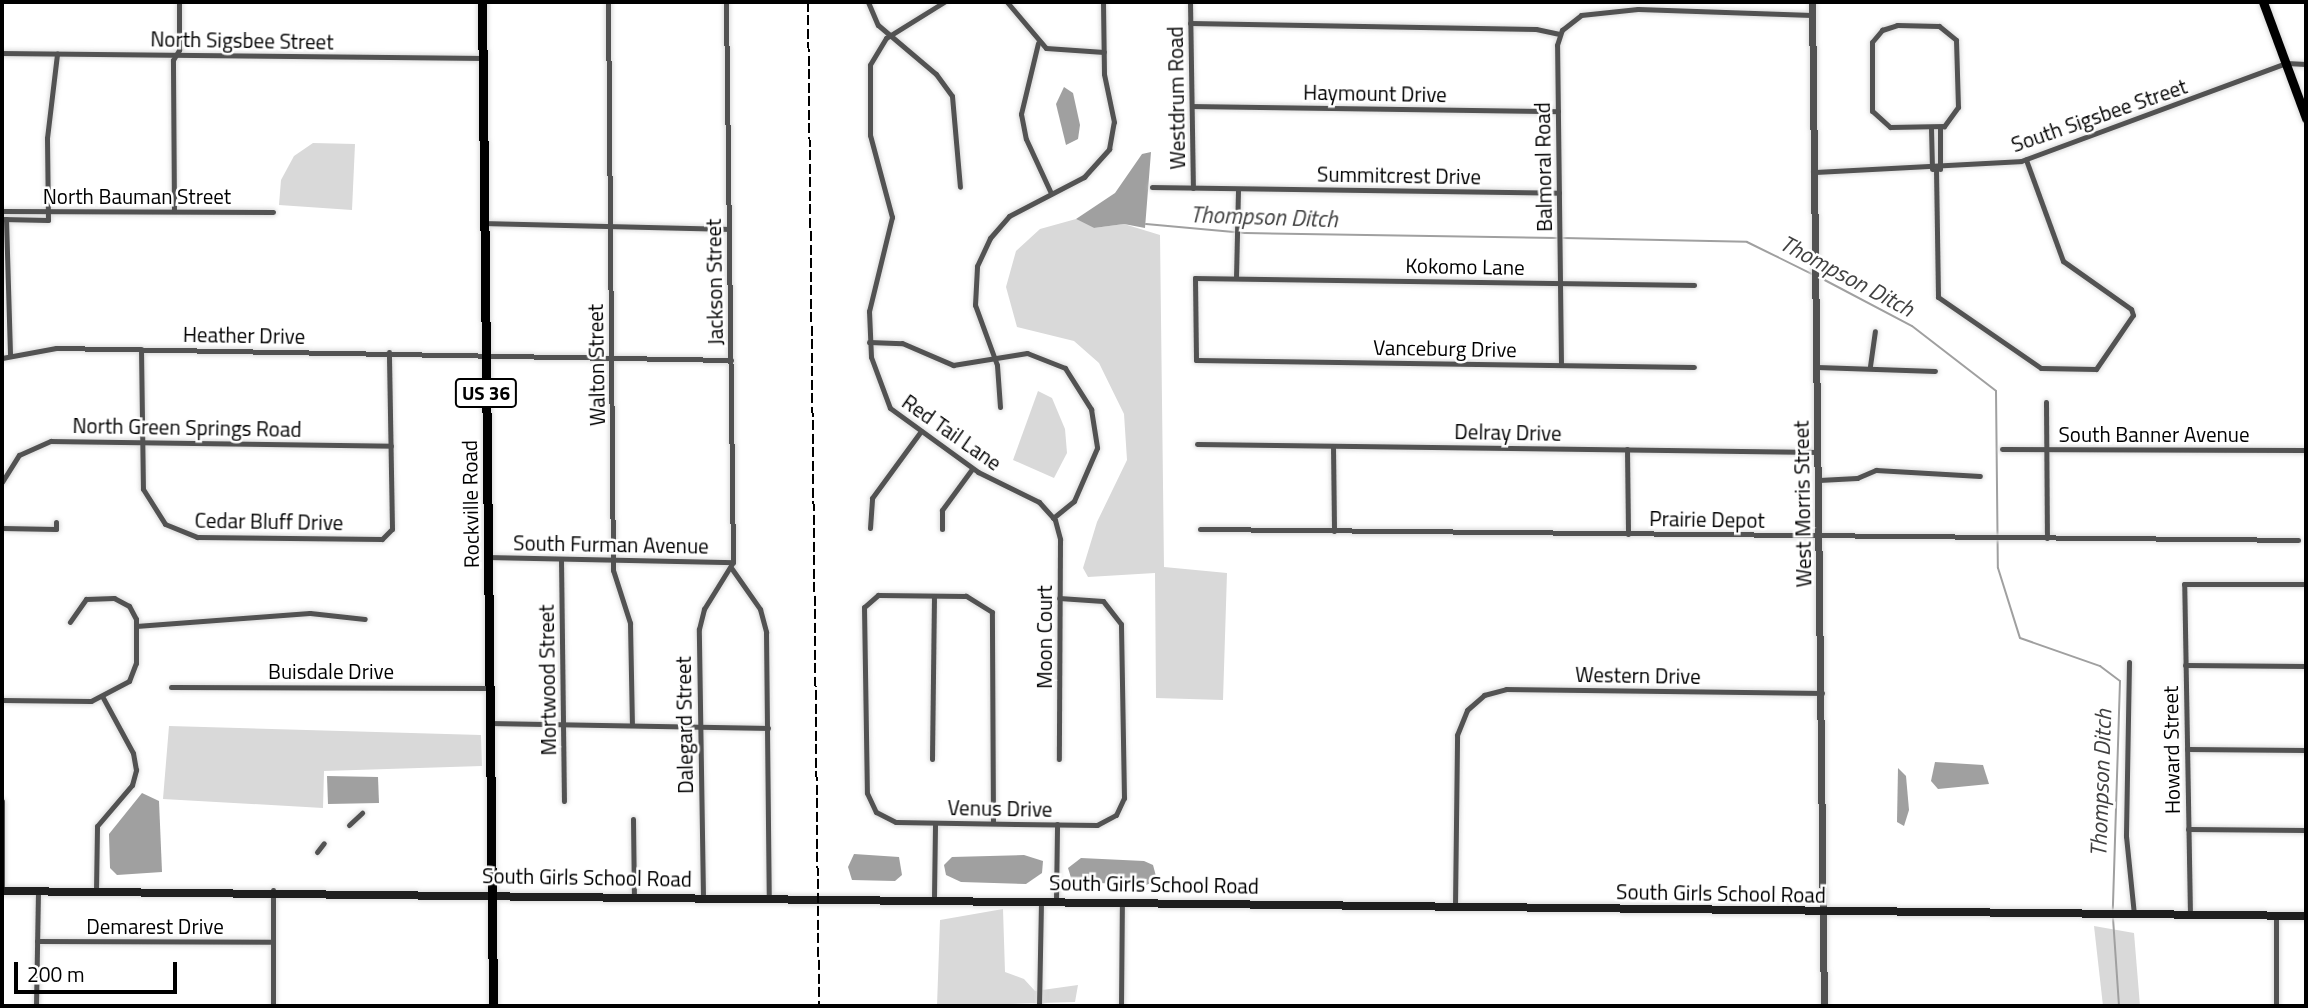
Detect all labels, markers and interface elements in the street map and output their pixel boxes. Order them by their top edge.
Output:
street label: North Sigsbee Street [150,26,334,54]
street label: Westdrum Road [1162,26,1190,170]
street label: South Sigsbee Street [2008,73,2190,157]
street label: Haymount Drive [1303,79,1447,107]
street label: Balmoral Road [1529,102,1557,232]
street label: Summitcrest Drive [1317,161,1481,189]
street label: North Bauman Street [43,183,231,209]
water label: Thompson Ditch [1190,201,1338,233]
street label: Jackson Street [700,218,728,346]
water label: Thompson Ditch [1775,229,1919,323]
street label: Kokomo Lane [1405,252,1525,280]
street label: Walton Street [582,304,610,426]
street label: Heather Drive [183,321,305,349]
street label: Vanceburg Drive [1373,334,1517,362]
road number: US 36 [454,378,518,408]
street label: Red Tail Lane [898,389,1006,475]
street label: North Green Springs Road [72,412,302,442]
street label: Delray Drive [1454,418,1562,446]
street label: West Morris Street [1788,420,1816,588]
street label: South Banner Avenue [2058,421,2250,447]
street label: Rockville Road [456,440,484,568]
street label: Prairie Depot [1649,505,1765,533]
street label: Cedar Bluff Drive [194,507,344,535]
street label: South Furman Avenue [513,530,709,558]
street label: Moon Court [1031,585,1057,689]
street label: Mortwood Street [533,604,561,756]
street label: Dalegard Street [670,656,698,794]
street label: Buisdale Drive [268,658,394,684]
street label: Western Drive [1575,661,1701,689]
street label: Howard Street [2157,686,2185,814]
water label: Thompson Ditch [2085,709,2117,857]
street label: Venus Drive [947,794,1053,822]
street label: South Girls School Road [482,863,692,891]
street label: South Girls School Road [1049,870,1259,898]
street label: South Girls School Road [1616,879,1826,907]
street label: Demarest Drive [86,913,224,939]
scale bar [18,948,180,992]
text: 200 m [27,958,84,990]

